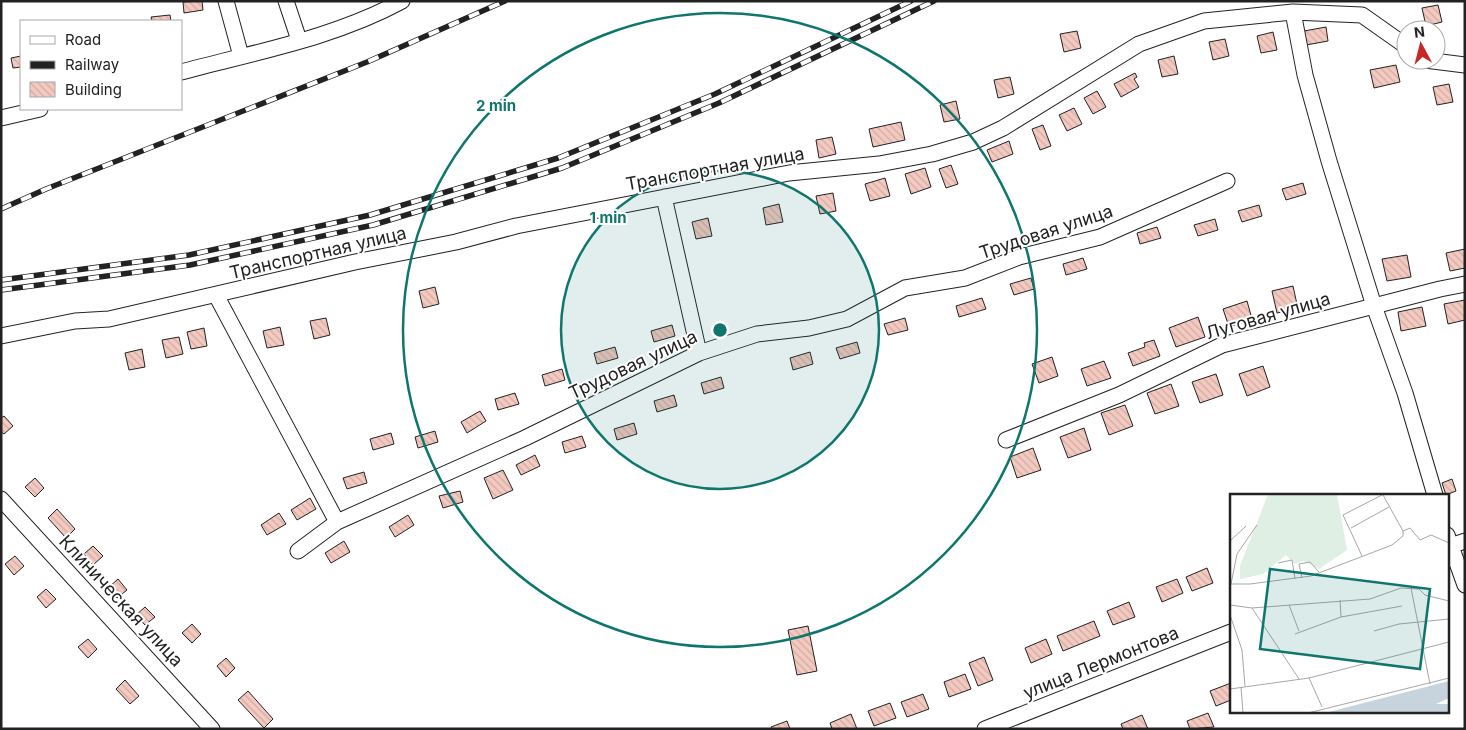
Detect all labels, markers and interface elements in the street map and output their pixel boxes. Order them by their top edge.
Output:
legend [20,20,182,110]
north arrow [1396,20,1446,70]
text: N [1413,23,1426,41]
text: Road [65,30,101,49]
text: Railway [65,55,120,74]
text: Building [65,80,122,99]
text: 2 min [476,96,516,115]
street label: Транспортная улица [624,142,806,195]
street label: Трудовая улица [976,200,1115,263]
text: 1 min [589,208,627,227]
street label: Транспортная улица [227,222,408,283]
street label: Луговая улица [1203,288,1333,343]
centre of rings [711,321,729,339]
street label: Трудовая улица [565,326,700,403]
inset map [1230,494,1448,712]
street label: Клиническая улица [55,531,188,671]
street label: улица Лермонтова [1020,622,1182,703]

